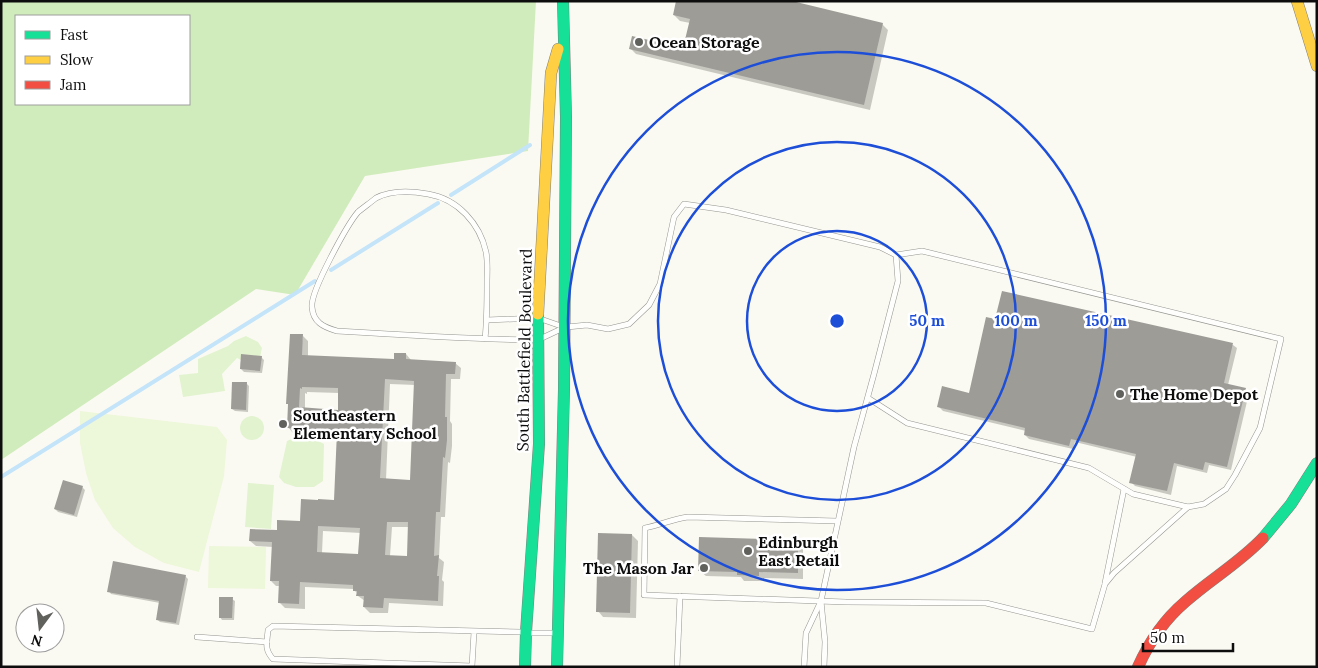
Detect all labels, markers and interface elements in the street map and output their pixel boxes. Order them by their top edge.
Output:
legend [15,15,190,105]
text: Fast [60,25,88,44]
place label: Ocean Storage [649,32,760,52]
marker: Ocean Storage [633,36,645,48]
text: Slow [60,50,93,69]
text: Jam [59,75,87,94]
street label: South Battlefield Boulevard [512,248,536,452]
text: 50 m [909,311,945,330]
text: 100 m [995,311,1038,330]
text: 150 m [1085,311,1127,330]
centre of rings [828,312,846,330]
place label: The Home Depot [1130,384,1259,404]
marker: The Home Depot [1114,388,1126,400]
place label: Southeastern Elementary School [293,405,437,443]
marker: Southeastern Elementary School [277,418,289,430]
place label: Edinburgh East Retail [758,532,840,570]
marker: Edinburgh East Retail [742,545,754,557]
place label: The Mason Jar [583,558,694,578]
marker: The Mason Jar [698,562,710,574]
north arrow [15,603,65,653]
scale bar [1143,620,1233,652]
text: 50 m [1150,628,1185,647]
text: N [29,630,44,651]

